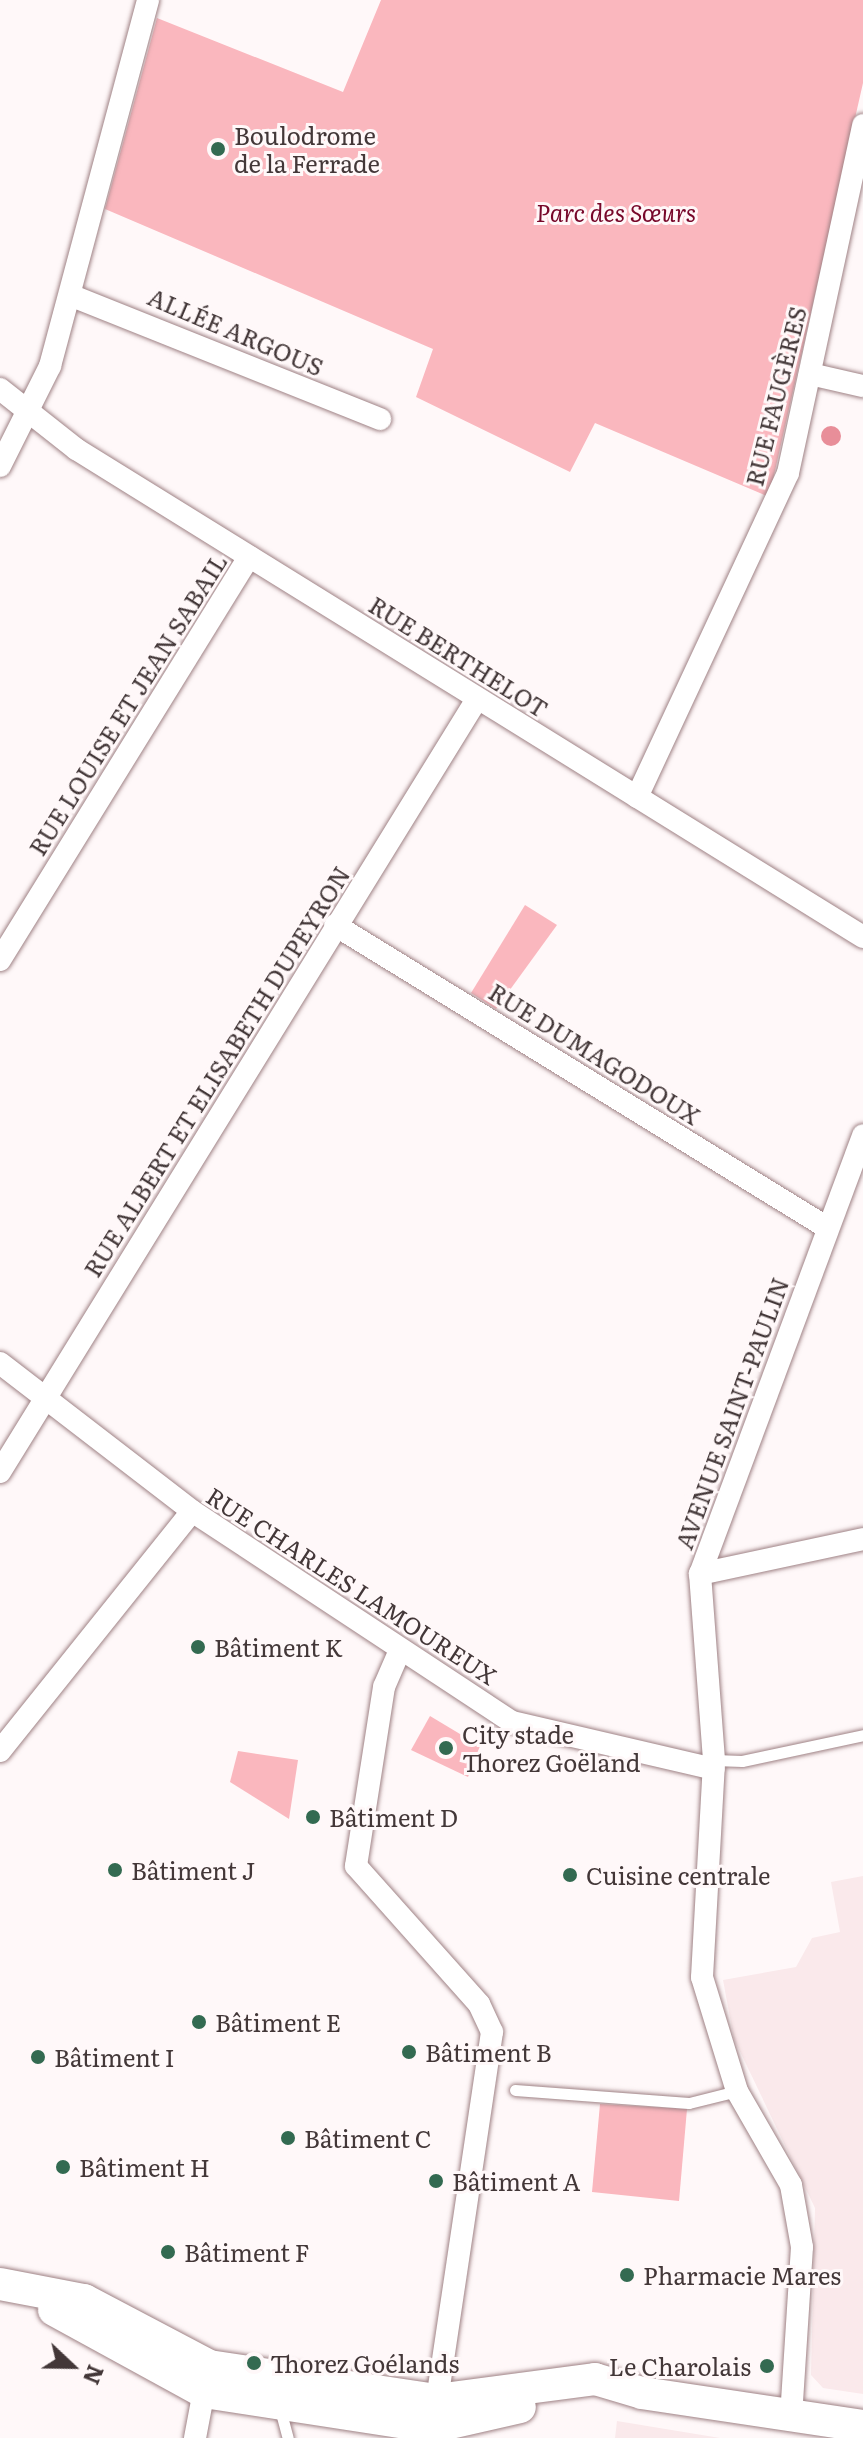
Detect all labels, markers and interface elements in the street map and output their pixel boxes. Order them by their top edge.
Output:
place label: Boulodrome de la Ferrade [234,121,380,177]
marker: Boulodrome de la Ferrade [209,140,227,158]
park label: Parc des Sœurs [536,198,696,226]
street label: ALLÉE ARGOUS [144,281,328,381]
street label: RUE FAUGÈRES [739,303,811,489]
street label: RUE LOUISE ET JEAN SABAIL [22,548,232,860]
street label: RUE BERTHELOT [364,589,554,723]
street label: RUE ALBERT ET ELISABETH DUPEYRON [77,860,355,1282]
street label: RUE DUMAGODOUX [484,976,706,1130]
street label: AVENUE SAINT-PAULIN [668,1273,794,1553]
street label: RUE CHARLES LAMOUREUX [202,1480,502,1690]
place label: Bâtiment K [214,1633,343,1661]
marker: Bâtiment K [189,1638,207,1656]
place label: City stade Thorez Goëland [462,1720,641,1776]
marker: City stade Thorez Goëland [437,1739,455,1757]
place label: Bâtiment D [329,1803,458,1831]
marker: Bâtiment D [304,1808,322,1826]
place label: Bâtiment J [131,1856,255,1884]
marker: Bâtiment J [106,1861,124,1879]
place label: Cuisine centrale [586,1861,770,1889]
marker: Cuisine centrale [561,1866,579,1884]
place label: Bâtiment E [215,2008,341,2036]
marker: Bâtiment E [190,2013,208,2031]
place label: Bâtiment B [425,2038,552,2066]
place label: Bâtiment I [54,2043,175,2071]
marker: Bâtiment B [400,2043,418,2061]
marker: Bâtiment I [29,2048,47,2066]
place label: Bâtiment C [304,2124,432,2152]
marker: Bâtiment C [279,2129,297,2147]
place label: Bâtiment H [79,2153,210,2181]
marker: Bâtiment H [54,2158,72,2176]
place label: Bâtiment A [452,2167,580,2195]
marker: Bâtiment A [427,2172,445,2190]
place label: Bâtiment F [184,2238,310,2266]
marker: Bâtiment F [159,2243,177,2261]
place label: Pharmacie Mares [643,2261,841,2289]
marker: Pharmacie Mares [618,2266,636,2284]
north arrow [32,2326,112,2406]
place label: Thorez Goélands [270,2349,459,2377]
place label: Le Charolais [609,2352,751,2380]
marker: Thorez Goélands [245,2354,263,2372]
marker: Le Charolais [758,2357,776,2375]
text: N [76,2360,113,2390]

